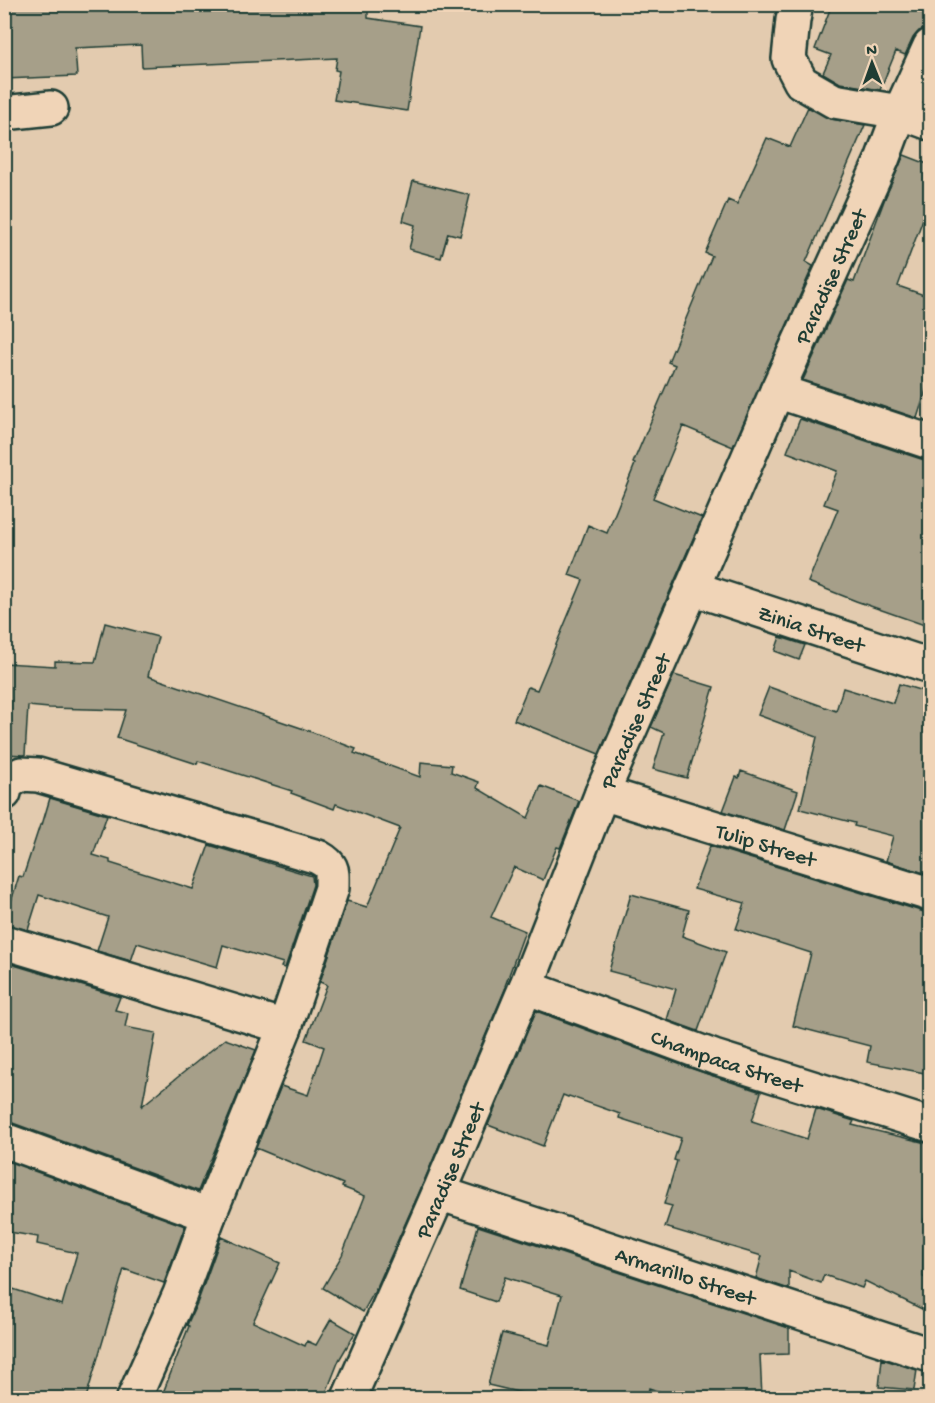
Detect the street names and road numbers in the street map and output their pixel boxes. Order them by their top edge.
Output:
street label: Paradise Street [791,204,876,350]
street label: Zinia Street [754,601,869,661]
street label: Paradise Street [596,648,679,795]
street label: Tulip Street [710,819,820,876]
street label: Champaca Street [646,1026,807,1102]
street label: Paradise Street [411,1098,494,1244]
street label: Armarillo Street [611,1243,760,1314]

